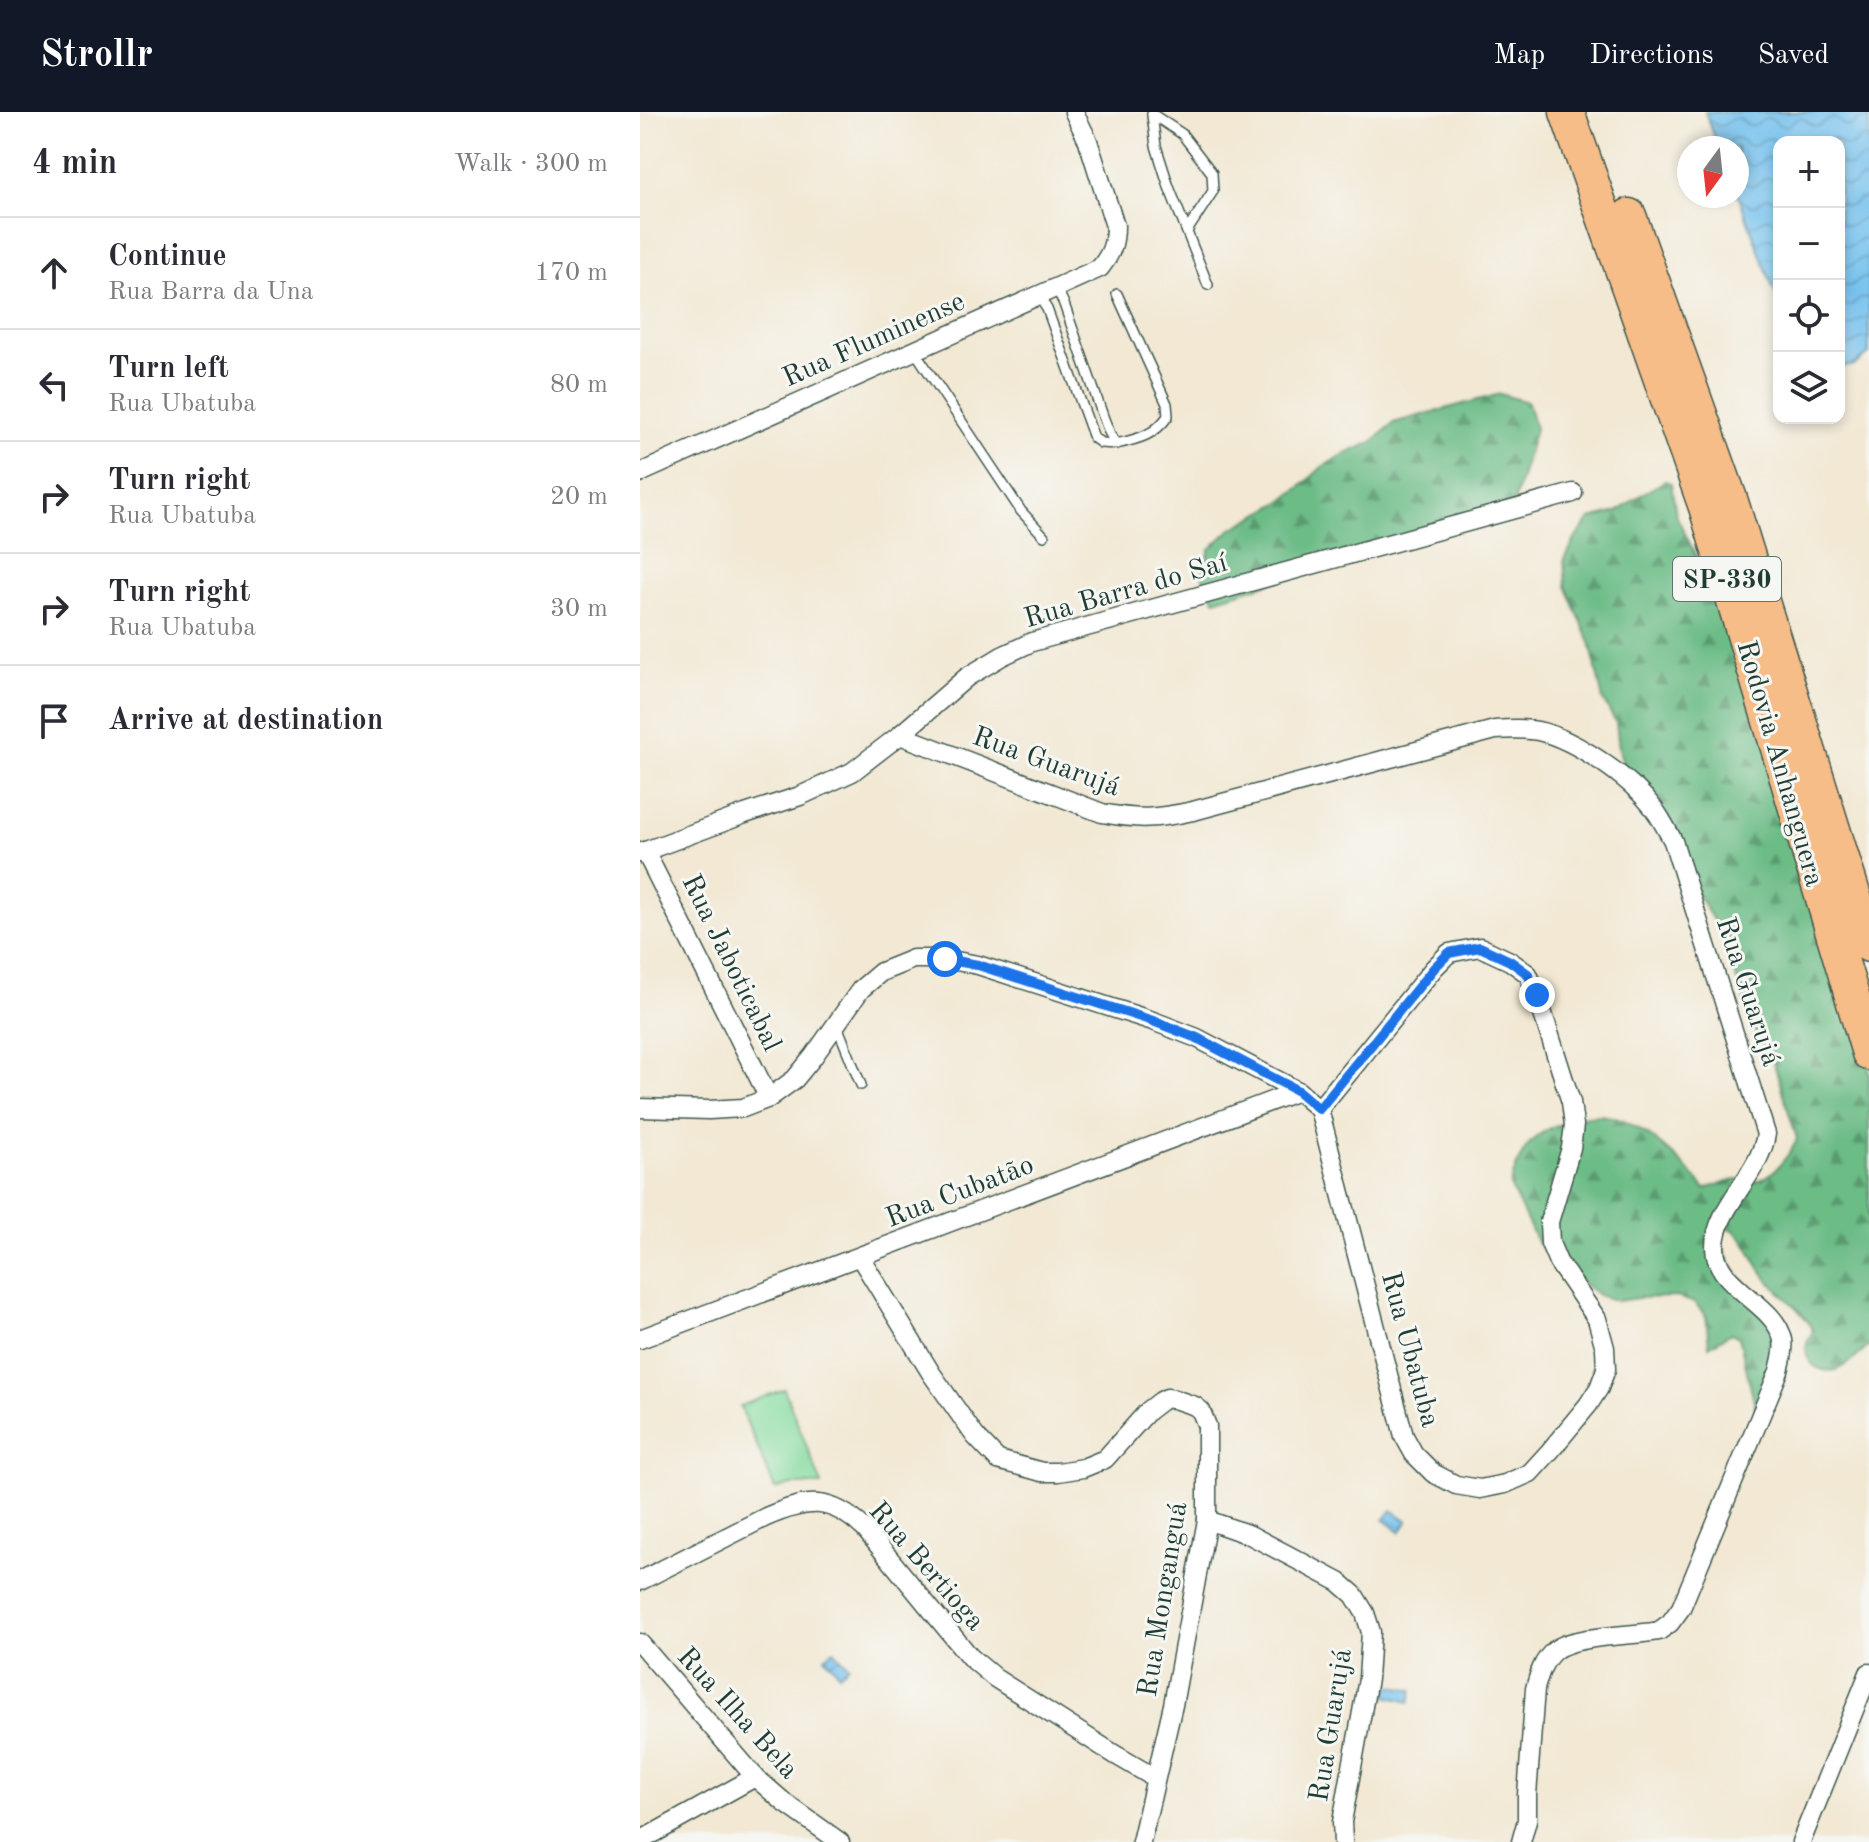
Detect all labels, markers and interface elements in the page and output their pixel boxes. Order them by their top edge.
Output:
text: Strollr [40,37,153,75]
text: Map [1493,42,1545,70]
text: Directions [1589,42,1714,70]
text: Saved [1758,42,1829,70]
north arrow [1677,136,1749,208]
map controls [1773,136,1845,424]
button: + [1773,136,1845,208]
text: 4 min [32,147,117,181]
text: Walk · 300 m [454,151,608,177]
button: − [1773,208,1845,280]
text: Continue [108,242,227,272]
icon: ahead [32,251,76,295]
text: 170 m [535,260,608,286]
text: Rua Barra da Una [108,279,314,305]
button: locate [1773,280,1845,352]
street label: Rua Fluminense [779,288,969,393]
button: layers [1773,352,1845,424]
text: Turn left [108,354,229,384]
icon: left [32,363,76,407]
text: 80 m [550,372,608,398]
text: Rua Ubatuba [108,391,256,417]
text: Turn right [108,466,250,496]
icon: right [32,475,76,519]
text: 20 m [550,484,608,510]
text: Rua Ubatuba [108,503,256,529]
street label: Rua Barra do Saí [1021,549,1231,634]
road number: SP-330 [1673,557,1781,601]
text: Turn right [108,578,250,608]
icon: right [32,587,76,631]
text: 30 m [550,596,608,622]
text: Rua Ubatuba [108,615,256,641]
street label: Rodovia Anhanguera [1731,638,1828,890]
icon: arrive [32,699,76,743]
text: Arrive at destination [108,706,383,736]
street label: Rua Guarujá [968,723,1124,803]
street label: Rua Jaboticabal [675,870,785,1056]
street label: Rua Guarujá [1710,914,1784,1070]
route start [927,941,963,977]
route end [1519,977,1555,1013]
street label: Rua Cubatão [882,1152,1038,1234]
street label: Rua Ubatuba [1375,1269,1443,1431]
street label: Rua Bertioga [863,1497,989,1637]
street label: Rua Monganguá [1135,1500,1193,1699]
street label: Rua Ilha Bela [671,1643,803,1785]
street label: Rua Guarujá [1306,1647,1358,1804]

